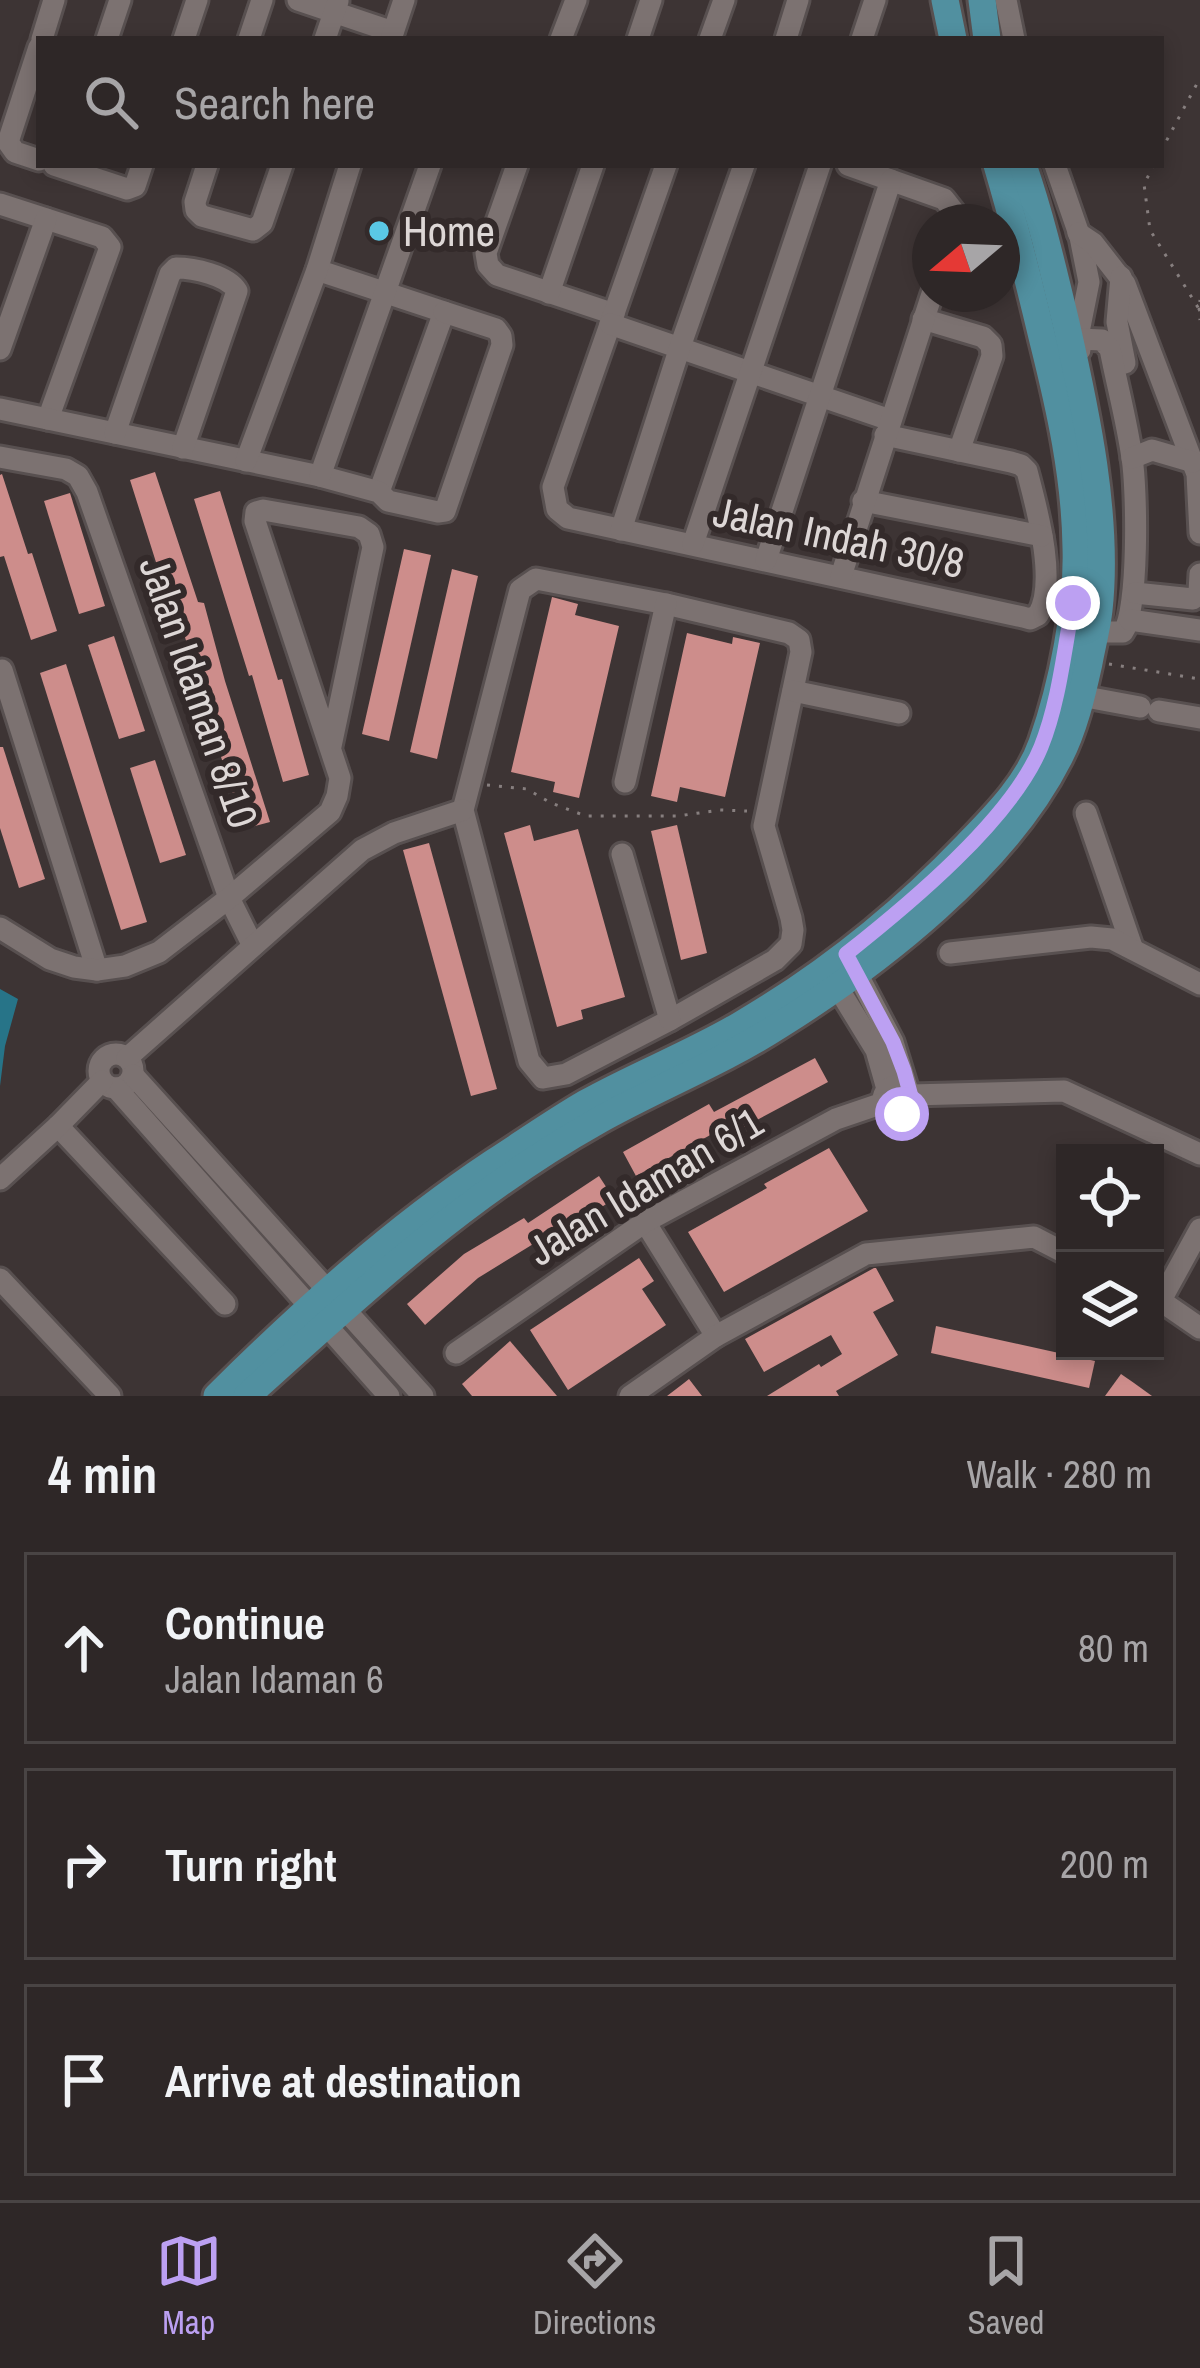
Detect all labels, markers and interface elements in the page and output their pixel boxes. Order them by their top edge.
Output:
search box [36,36,1164,168]
icon: search [78,69,144,135]
text: Search here [174,72,375,133]
place label: Home [403,203,495,259]
north arrow [912,204,1020,312]
marker: Home [366,218,392,244]
street label: Jalan Indah 30/8 [709,483,969,591]
street label: Jalan Idaman 8/10 [126,549,272,835]
route end [1046,576,1100,630]
route start [875,1087,929,1141]
street label: Jalan Idaman 6/1 [517,1094,773,1278]
map controls [1056,1144,1164,1360]
button: locate [1056,1144,1164,1252]
button: layers [1056,1252,1164,1360]
text: 4 min [48,1440,157,1509]
text: Walk · 280 m [967,1448,1152,1500]
text: Continue [165,1592,325,1653]
icon: ahead [51,1615,117,1681]
text: 80 m [1078,1622,1149,1674]
text: Jalan Idaman 6 [165,1653,384,1705]
icon: right [51,1831,117,1897]
text: Turn right [165,1834,337,1895]
text: 200 m [1060,1838,1149,1890]
icon: arrive [51,2047,117,2113]
text: Arrive at destination [165,2050,522,2111]
tab: Map [156,2228,222,2344]
tab: Directions [533,2228,656,2344]
tab: Saved [968,2228,1044,2344]

